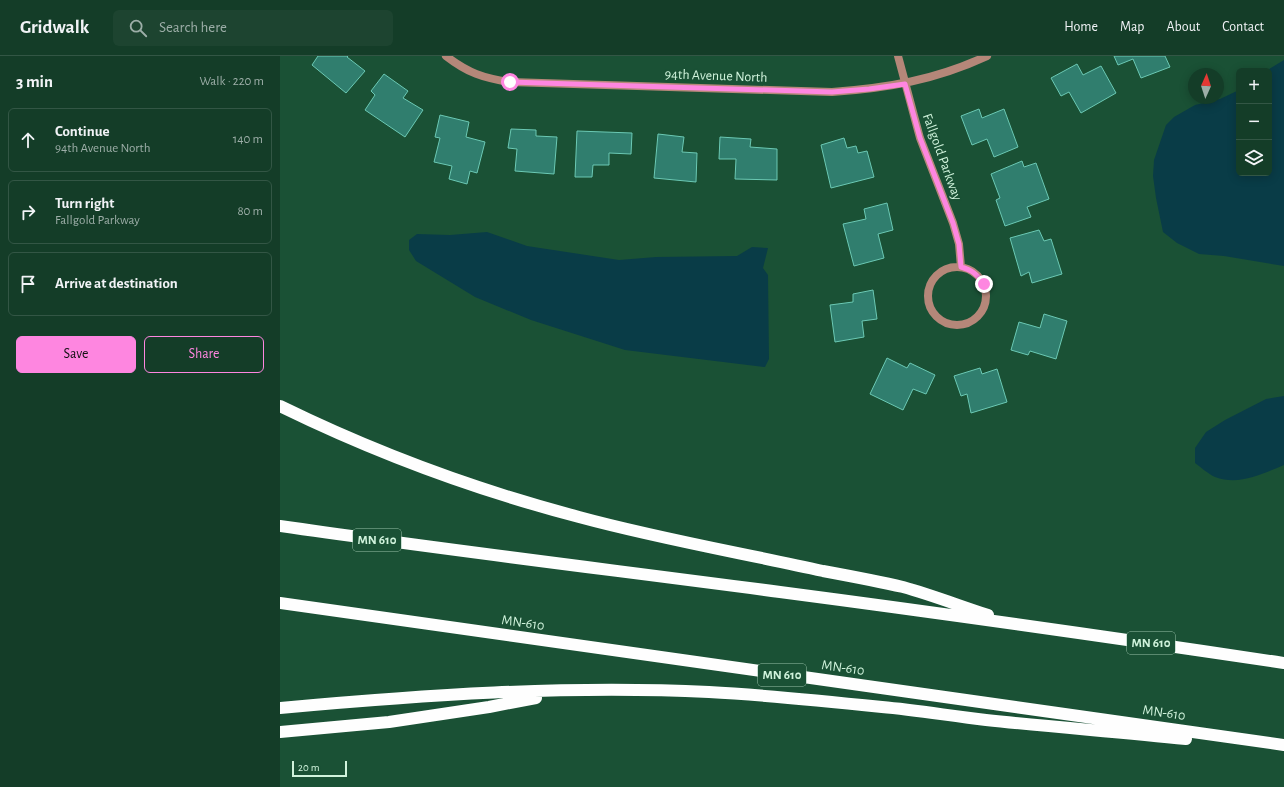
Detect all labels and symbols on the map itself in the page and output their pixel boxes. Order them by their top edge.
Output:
street label: 94th Avenue North [664,67,768,85]
north arrow [1188,68,1224,104]
route start [501,73,519,91]
street label: Fallgold Parkway [920,112,964,202]
route end [975,275,993,293]
road number: MN 610 [353,529,401,551]
street label: MN-610 [501,613,545,633]
road number: MN 610 [1127,632,1175,654]
street label: MN-610 [821,658,865,678]
road number: MN 610 [758,664,806,686]
street label: MN-610 [1142,703,1186,723]
scale bar [292,759,347,778]

